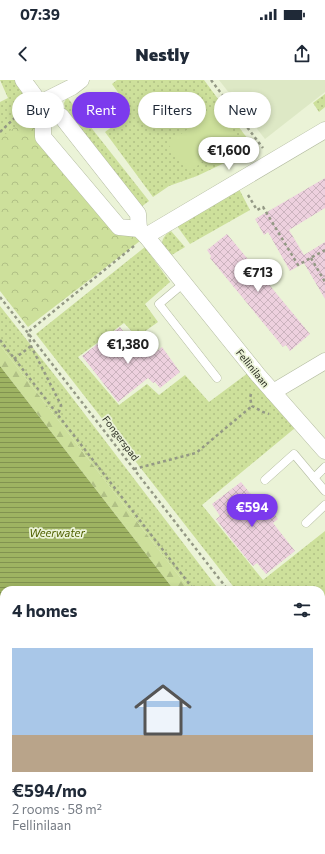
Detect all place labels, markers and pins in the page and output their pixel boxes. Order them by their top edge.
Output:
pin: €1,600 [196,137,262,171]
pin: €713 [234,259,282,293]
pin: €1,380 [95,331,161,365]
pin: €594 [228,494,276,528]

